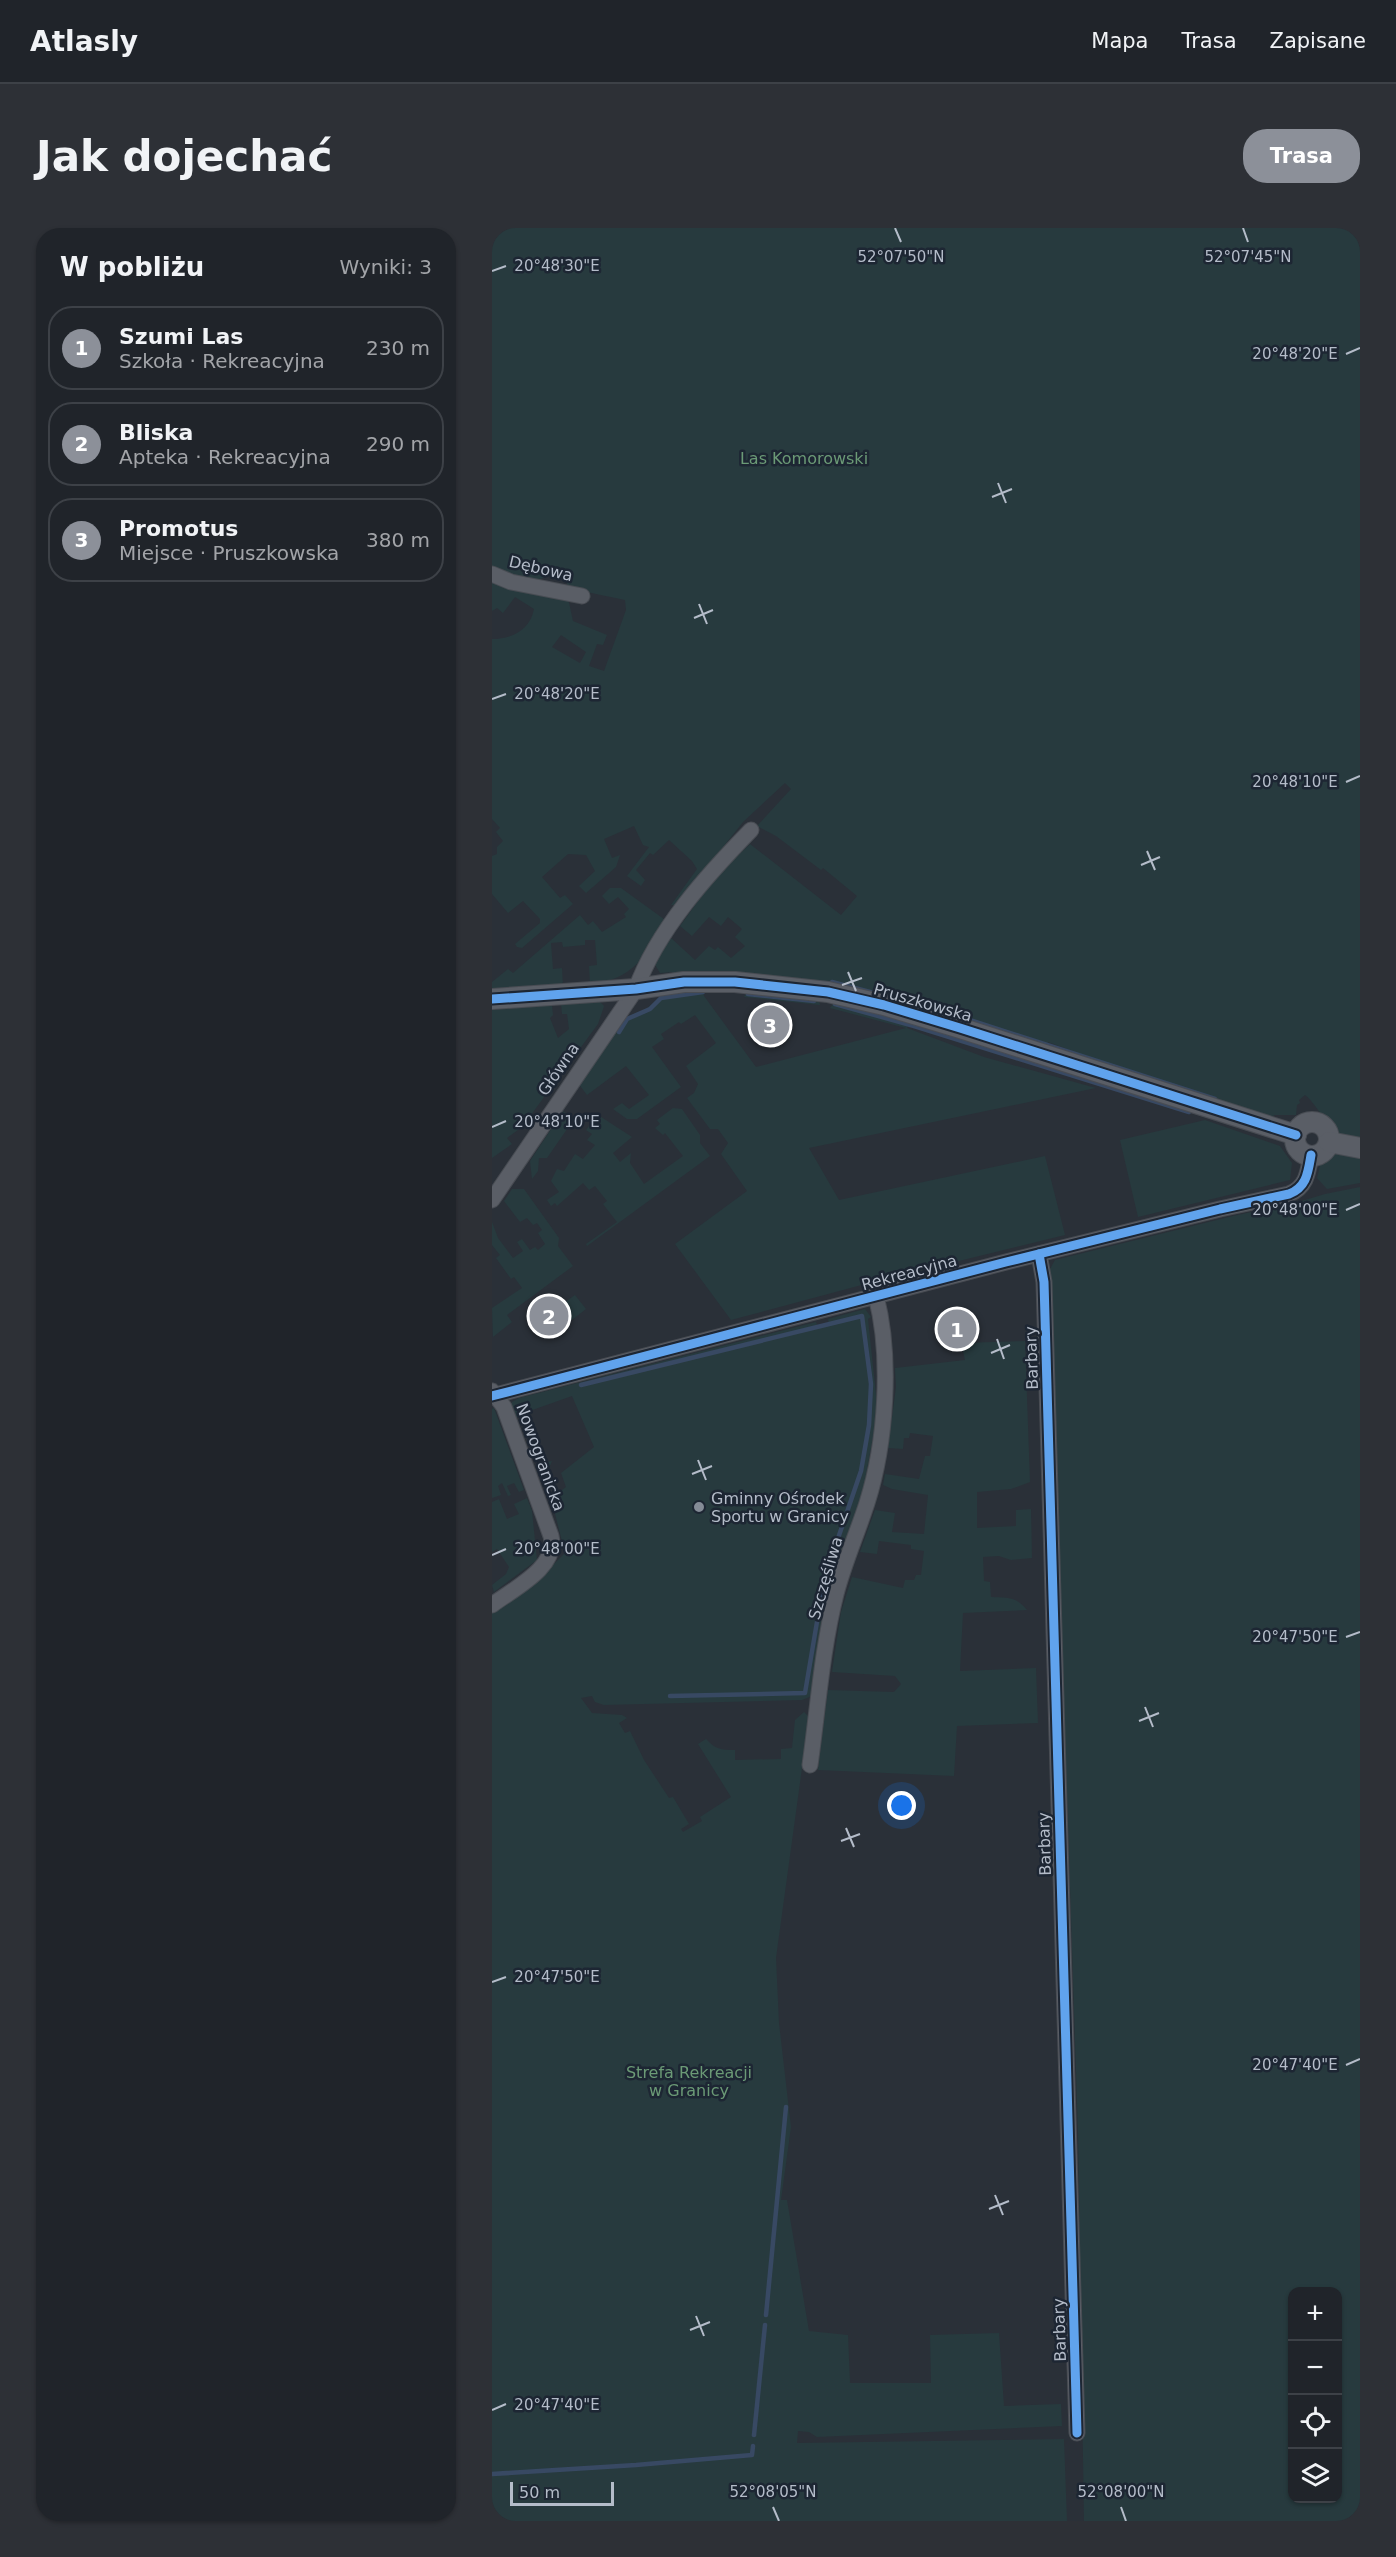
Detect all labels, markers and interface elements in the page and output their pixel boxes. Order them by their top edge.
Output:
text: Atlasly [30,25,138,58]
text: Mapa [1091,29,1148,53]
text: Trasa [1181,29,1237,53]
text: Zapisane [1270,29,1366,53]
button: Trasa [1243,129,1360,183]
text: Jak dojechać [36,132,332,181]
text: 52°07'50"N [857,248,945,266]
text: 52°07'45"N [1204,248,1292,266]
text: W pobliżu [60,252,204,282]
text: Wyniki: 3 [340,255,432,279]
text: 20°48'30"E [514,257,600,275]
text: Szumi Las [119,324,243,349]
text: 1 [75,336,88,360]
text: 230 m [366,336,430,360]
text: 20°48'20"E [1252,345,1338,363]
text: Szkoła · Rekreacyjna [119,349,325,373]
text: Bliska [119,420,193,445]
text: 2 [75,432,88,456]
text: 290 m [366,432,430,456]
text: Apteka · Rekreacyjna [119,445,331,469]
park label: Las Komorowski [740,449,868,468]
text: Promotus [119,516,238,541]
text: 3 [75,528,88,552]
text: 380 m [366,528,430,552]
text: Miejsce · Pruszkowska [119,541,339,565]
street label: Dębowa [507,552,575,585]
text: 20°48'20"E [514,685,600,703]
text: 20°48'10"E [1252,773,1338,791]
street label: Pruszkowska [871,979,974,1026]
pin: 3 [750,1002,790,1048]
street label: Główna [534,1039,583,1099]
text: 20°48'10"E [514,1113,600,1131]
text: 20°48'00"E [1252,1201,1338,1219]
street label: Rekreacyjna [859,1251,959,1294]
pin: 2 [530,1294,568,1338]
pin: 1 [938,1306,976,1352]
street label: Barbary [1021,1326,1042,1390]
street label: Nowogranicka [512,1401,569,1514]
place label: Gminny Ośrodek Sportu w Granicy [711,1489,849,1526]
marker: Gminny Ośrodek Sportu w Granicy [692,1500,706,1514]
street label: Szczęśliwa [805,1534,846,1622]
text: 20°48'00"E [514,1540,600,1558]
text: 20°47'50"E [1252,1628,1338,1646]
your location [887,1791,916,1820]
street label: Barbary [1034,1812,1055,1876]
text: 20°47'50"E [514,1968,600,1986]
text: 20°47'40"E [1252,2056,1338,2074]
park label: Strefa Rekreacji w Granicy [626,2063,752,2100]
map controls [1288,2287,1342,2503]
button: + [1288,2287,1342,2341]
street label: Barbary [1049,2298,1070,2362]
button: − [1288,2341,1342,2395]
button: locate [1288,2395,1342,2449]
text: 20°47'40"E [514,2396,600,2414]
button: layers [1288,2449,1342,2503]
scale bar [510,2479,614,2506]
text: 50 m [519,2483,560,2502]
text: 52°08'05"N [729,2483,817,2501]
text: 52°08'00"N [1077,2483,1165,2501]

